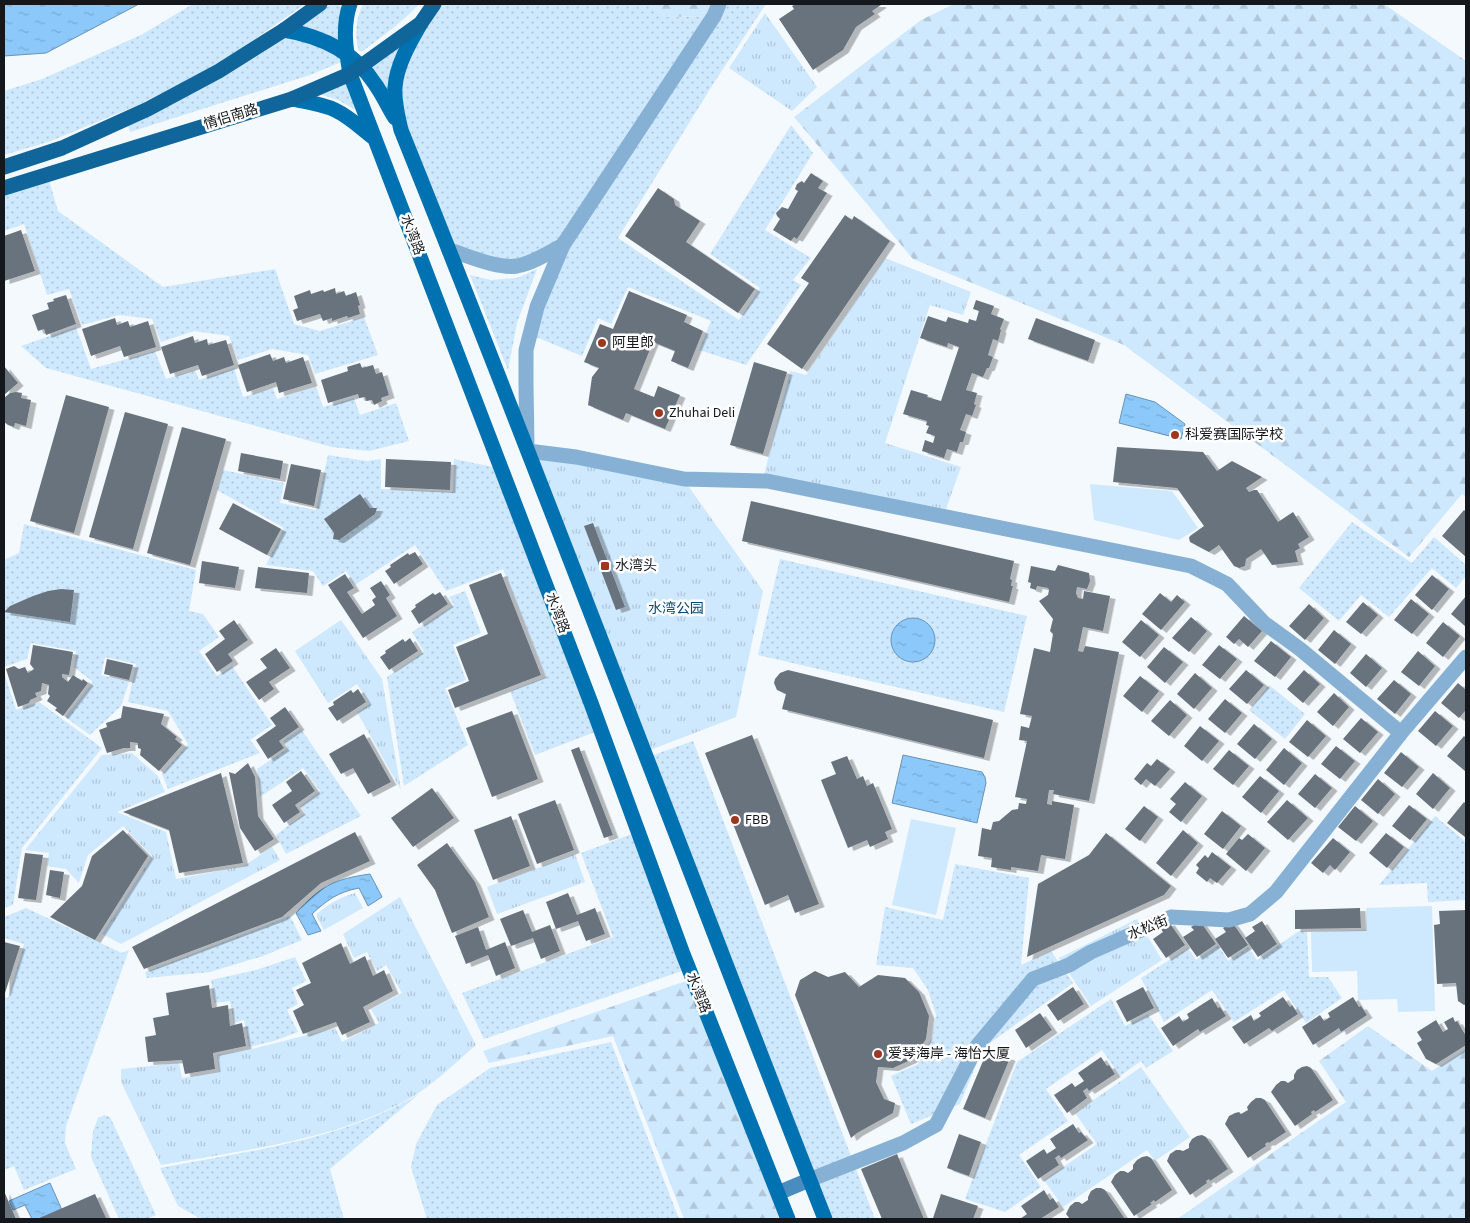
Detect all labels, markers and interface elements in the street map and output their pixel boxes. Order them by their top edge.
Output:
street label: 情侣南路 [201,99,261,135]
street label: 水湾路 [395,212,429,258]
place label: 阿里郎 [612,333,654,353]
marker: 阿里郎 [596,337,608,349]
place label: Zhuhai Deli [669,403,735,423]
marker: Zhuhai Deli [653,407,665,419]
place label: 科爱赛国际学校 [1185,425,1283,445]
marker: 科爱赛国际学校 [1169,429,1181,441]
place label: 水湾头 [615,556,657,576]
marker: 水湾头 [599,560,611,572]
street label: 水湾路 [540,590,574,636]
park label: 水湾公园 [648,599,704,619]
place label: FBB [745,810,768,830]
marker: FBB [729,814,741,826]
street label: 水松街 [1125,911,1171,945]
street label: 水湾路 [681,970,715,1016]
place label: 爱琴海岸 - 海怡大厦 [888,1044,1010,1064]
marker: 爱琴海岸 - 海怡大厦 [872,1048,884,1060]

